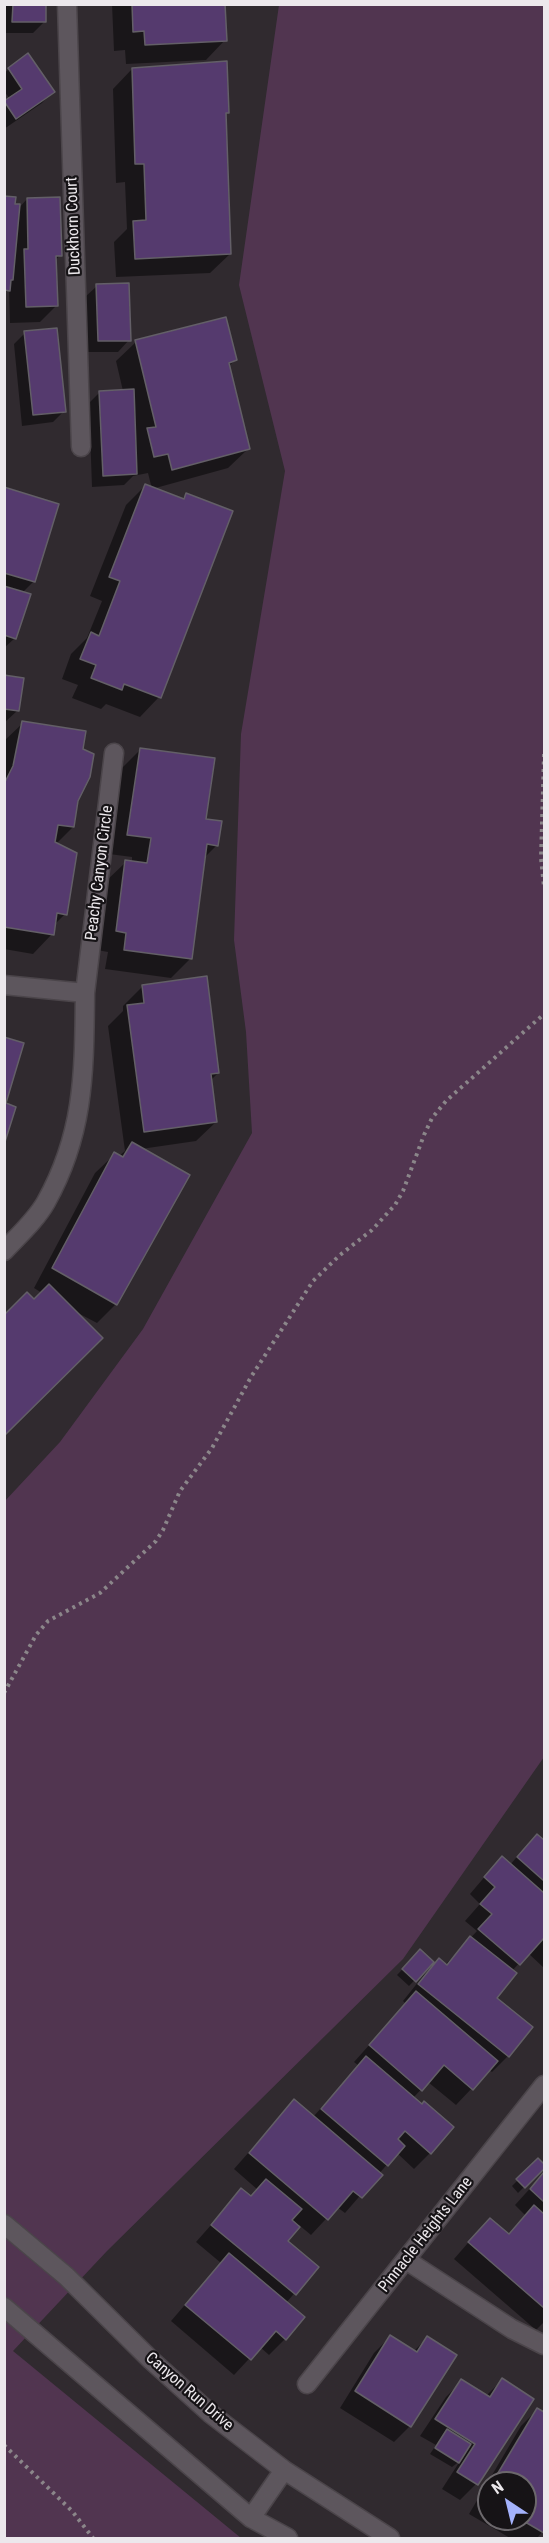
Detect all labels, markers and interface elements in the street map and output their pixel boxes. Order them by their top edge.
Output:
street label: Duckhorn Court [63,177,85,275]
street label: Peachy Canyon Circle [82,804,118,942]
street label: Pinnacle Heights Lane [375,2174,477,2296]
street label: Canyon Run Drive [141,2349,237,2435]
north arrow [477,2471,537,2531]
text: N [488,2477,507,2498]

